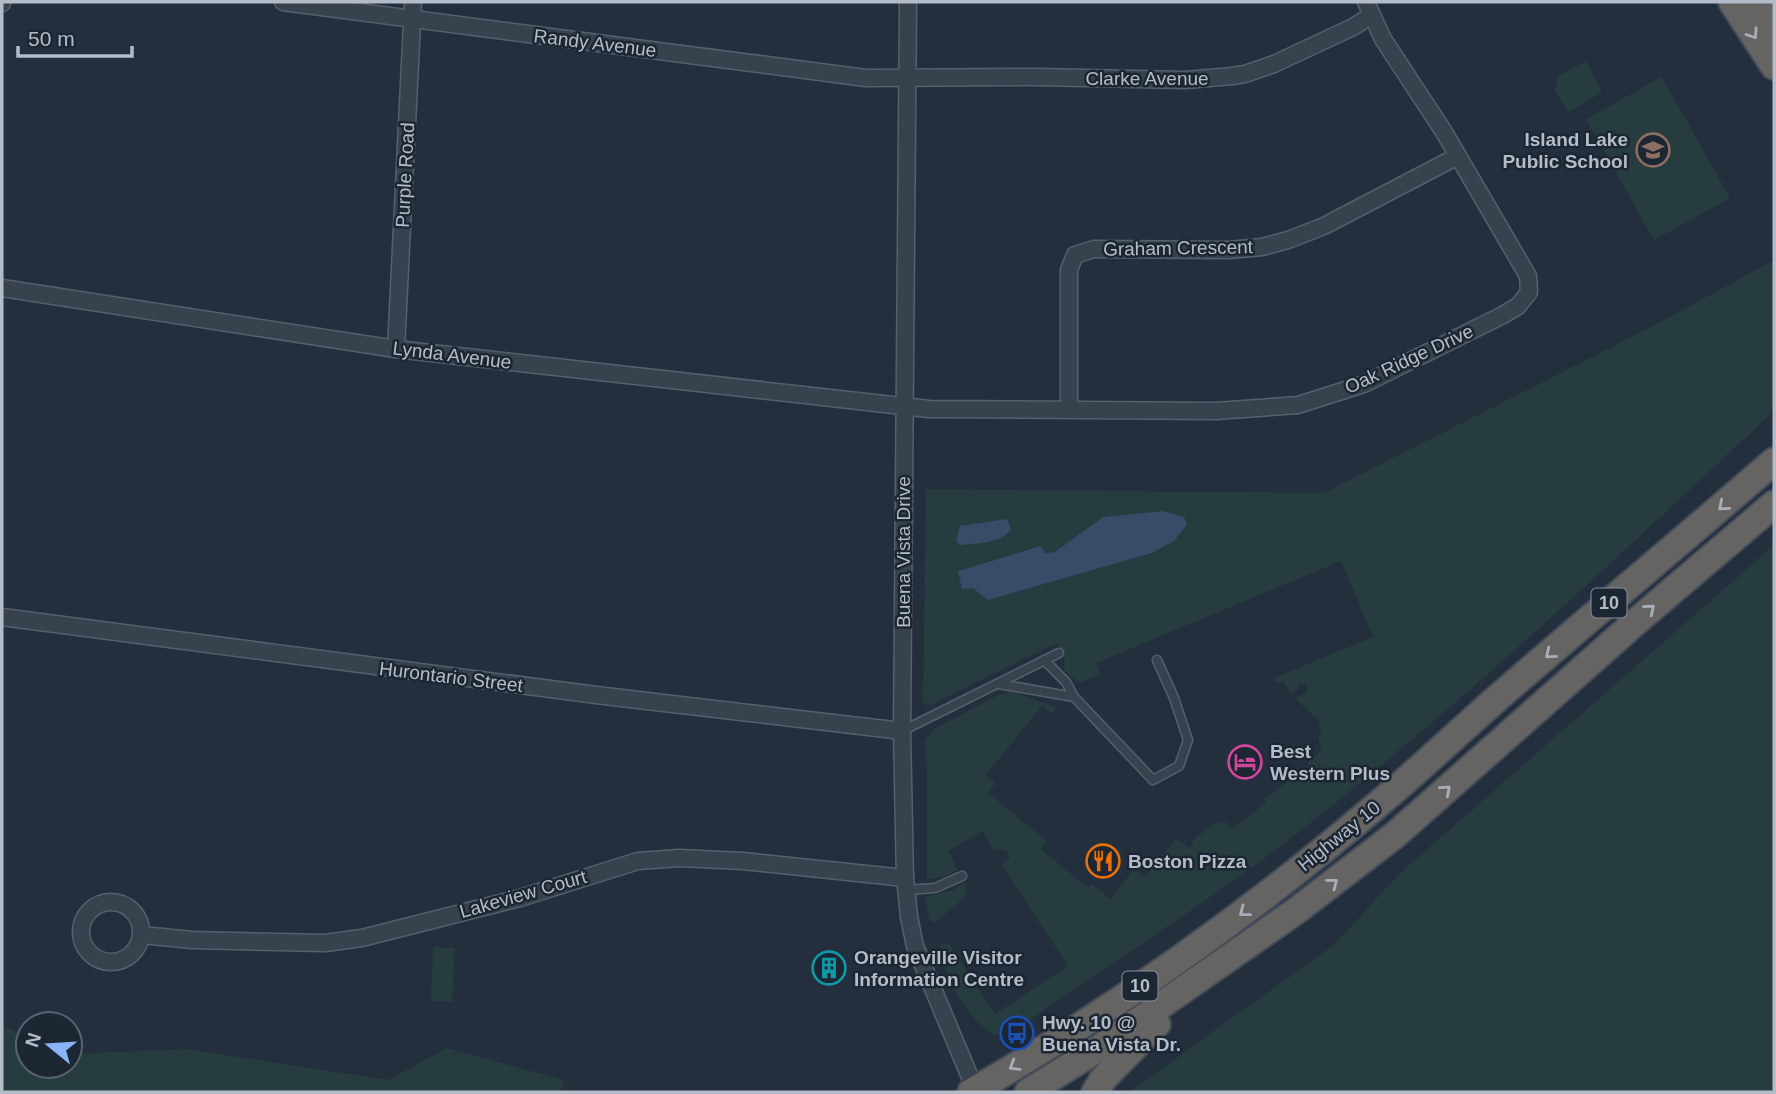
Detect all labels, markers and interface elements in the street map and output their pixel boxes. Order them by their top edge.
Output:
scale bar [18,14,131,58]
street label: Randy Avenue [533,25,657,61]
one-way arrow [1745,26,1757,39]
text: 50 m [28,27,75,50]
street label: Clarke Avenue [1085,68,1209,89]
street label: Purple Road [392,122,418,228]
place label: Island Lake Public School [1502,129,1628,172]
school or university icon: Island Lake Public School [1634,131,1672,169]
street label: Graham Crescent [1103,236,1254,260]
street label: Oak Ridge Drive [1341,320,1477,398]
street label: Lynda Avenue [391,337,513,373]
street label: Buena Vista Drive [893,476,914,628]
one-way arrow [1718,498,1731,510]
road number: 10 [1592,588,1626,618]
one-way arrow [1642,605,1655,617]
one-way arrow [1545,645,1557,658]
street label: Hurontario Street [378,658,525,696]
place label: Best Western Plus [1270,741,1390,784]
hotel icon: Best Western Plus [1226,743,1264,781]
one-way arrow [1438,785,1451,798]
street label: Highway 10 [1294,797,1384,875]
restaurant icon: Boston Pizza [1084,842,1122,880]
place label: Boston Pizza [1128,851,1247,872]
street label: Lakeview Court [457,866,590,922]
one-way arrow [1325,878,1337,891]
one-way arrow [1239,903,1251,916]
place label: Orangeville Visitor Information Centre [854,947,1024,990]
building icon: Orangeville Visitor Information Centre [810,949,848,987]
road number: 10 [1122,972,1158,1001]
north arrow [14,1010,84,1080]
place label: Hwy. 10 @ Buena Vista Dr. [1042,1012,1181,1055]
bus stop icon: Hwy. 10 @ Buena Vista Dr. [998,1014,1036,1052]
text: N [21,1030,45,1050]
one-way arrow [1009,1057,1022,1070]

